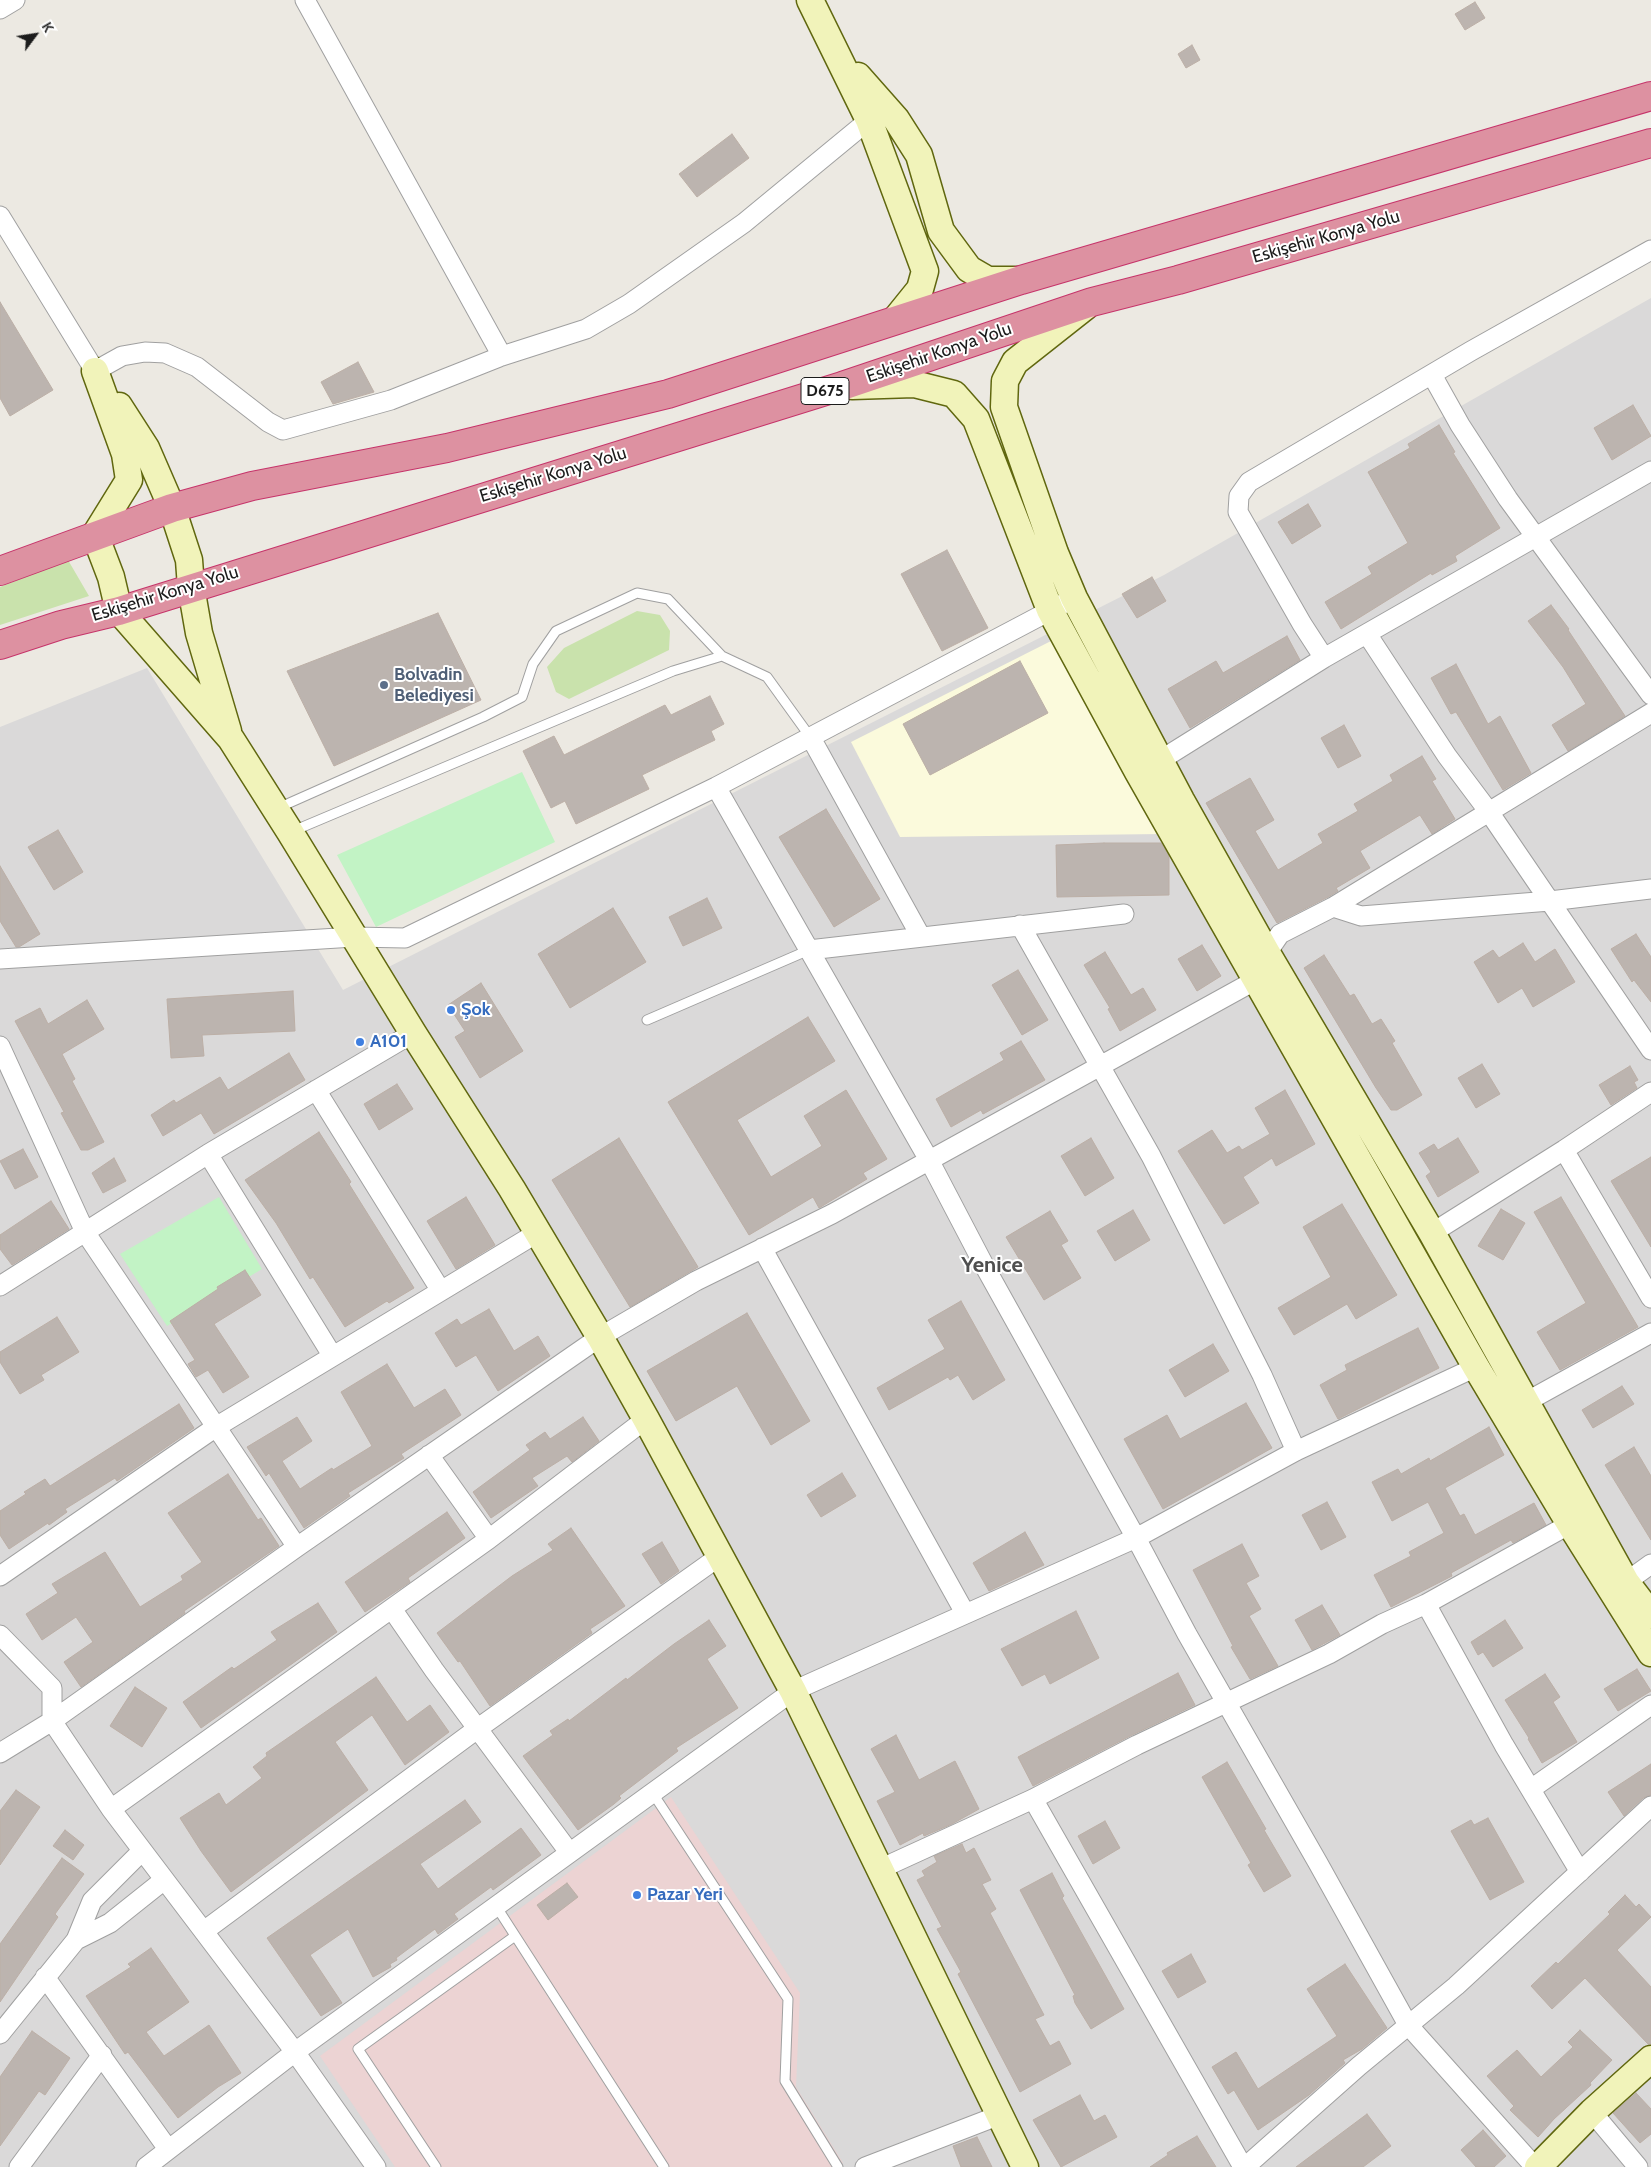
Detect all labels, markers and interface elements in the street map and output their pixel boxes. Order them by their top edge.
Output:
north arrow [10,10,60,60]
text: K [38,19,58,36]
street label: Eskişehir Konya Yolu [1250,206,1402,268]
street label: Eskişehir Konya Yolu [863,318,1015,388]
road number: D675 [801,378,849,404]
street label: Eskişehir Konya Yolu [477,442,629,508]
street label: Eskişehir Konya Yolu [89,561,241,627]
place label: Bolvadin Belediyesi [394,664,474,706]
marker: Bolvadin Belediyesi [378,679,390,691]
place label: Şok [461,999,490,1021]
marker: Şok [445,1004,457,1016]
place label: A101 [370,1031,407,1053]
marker: A101 [354,1036,366,1048]
district label: Yenice [961,1253,1023,1279]
place label: Pazar Yeri [647,1884,723,1906]
marker: Pazar Yeri [631,1889,643,1901]

